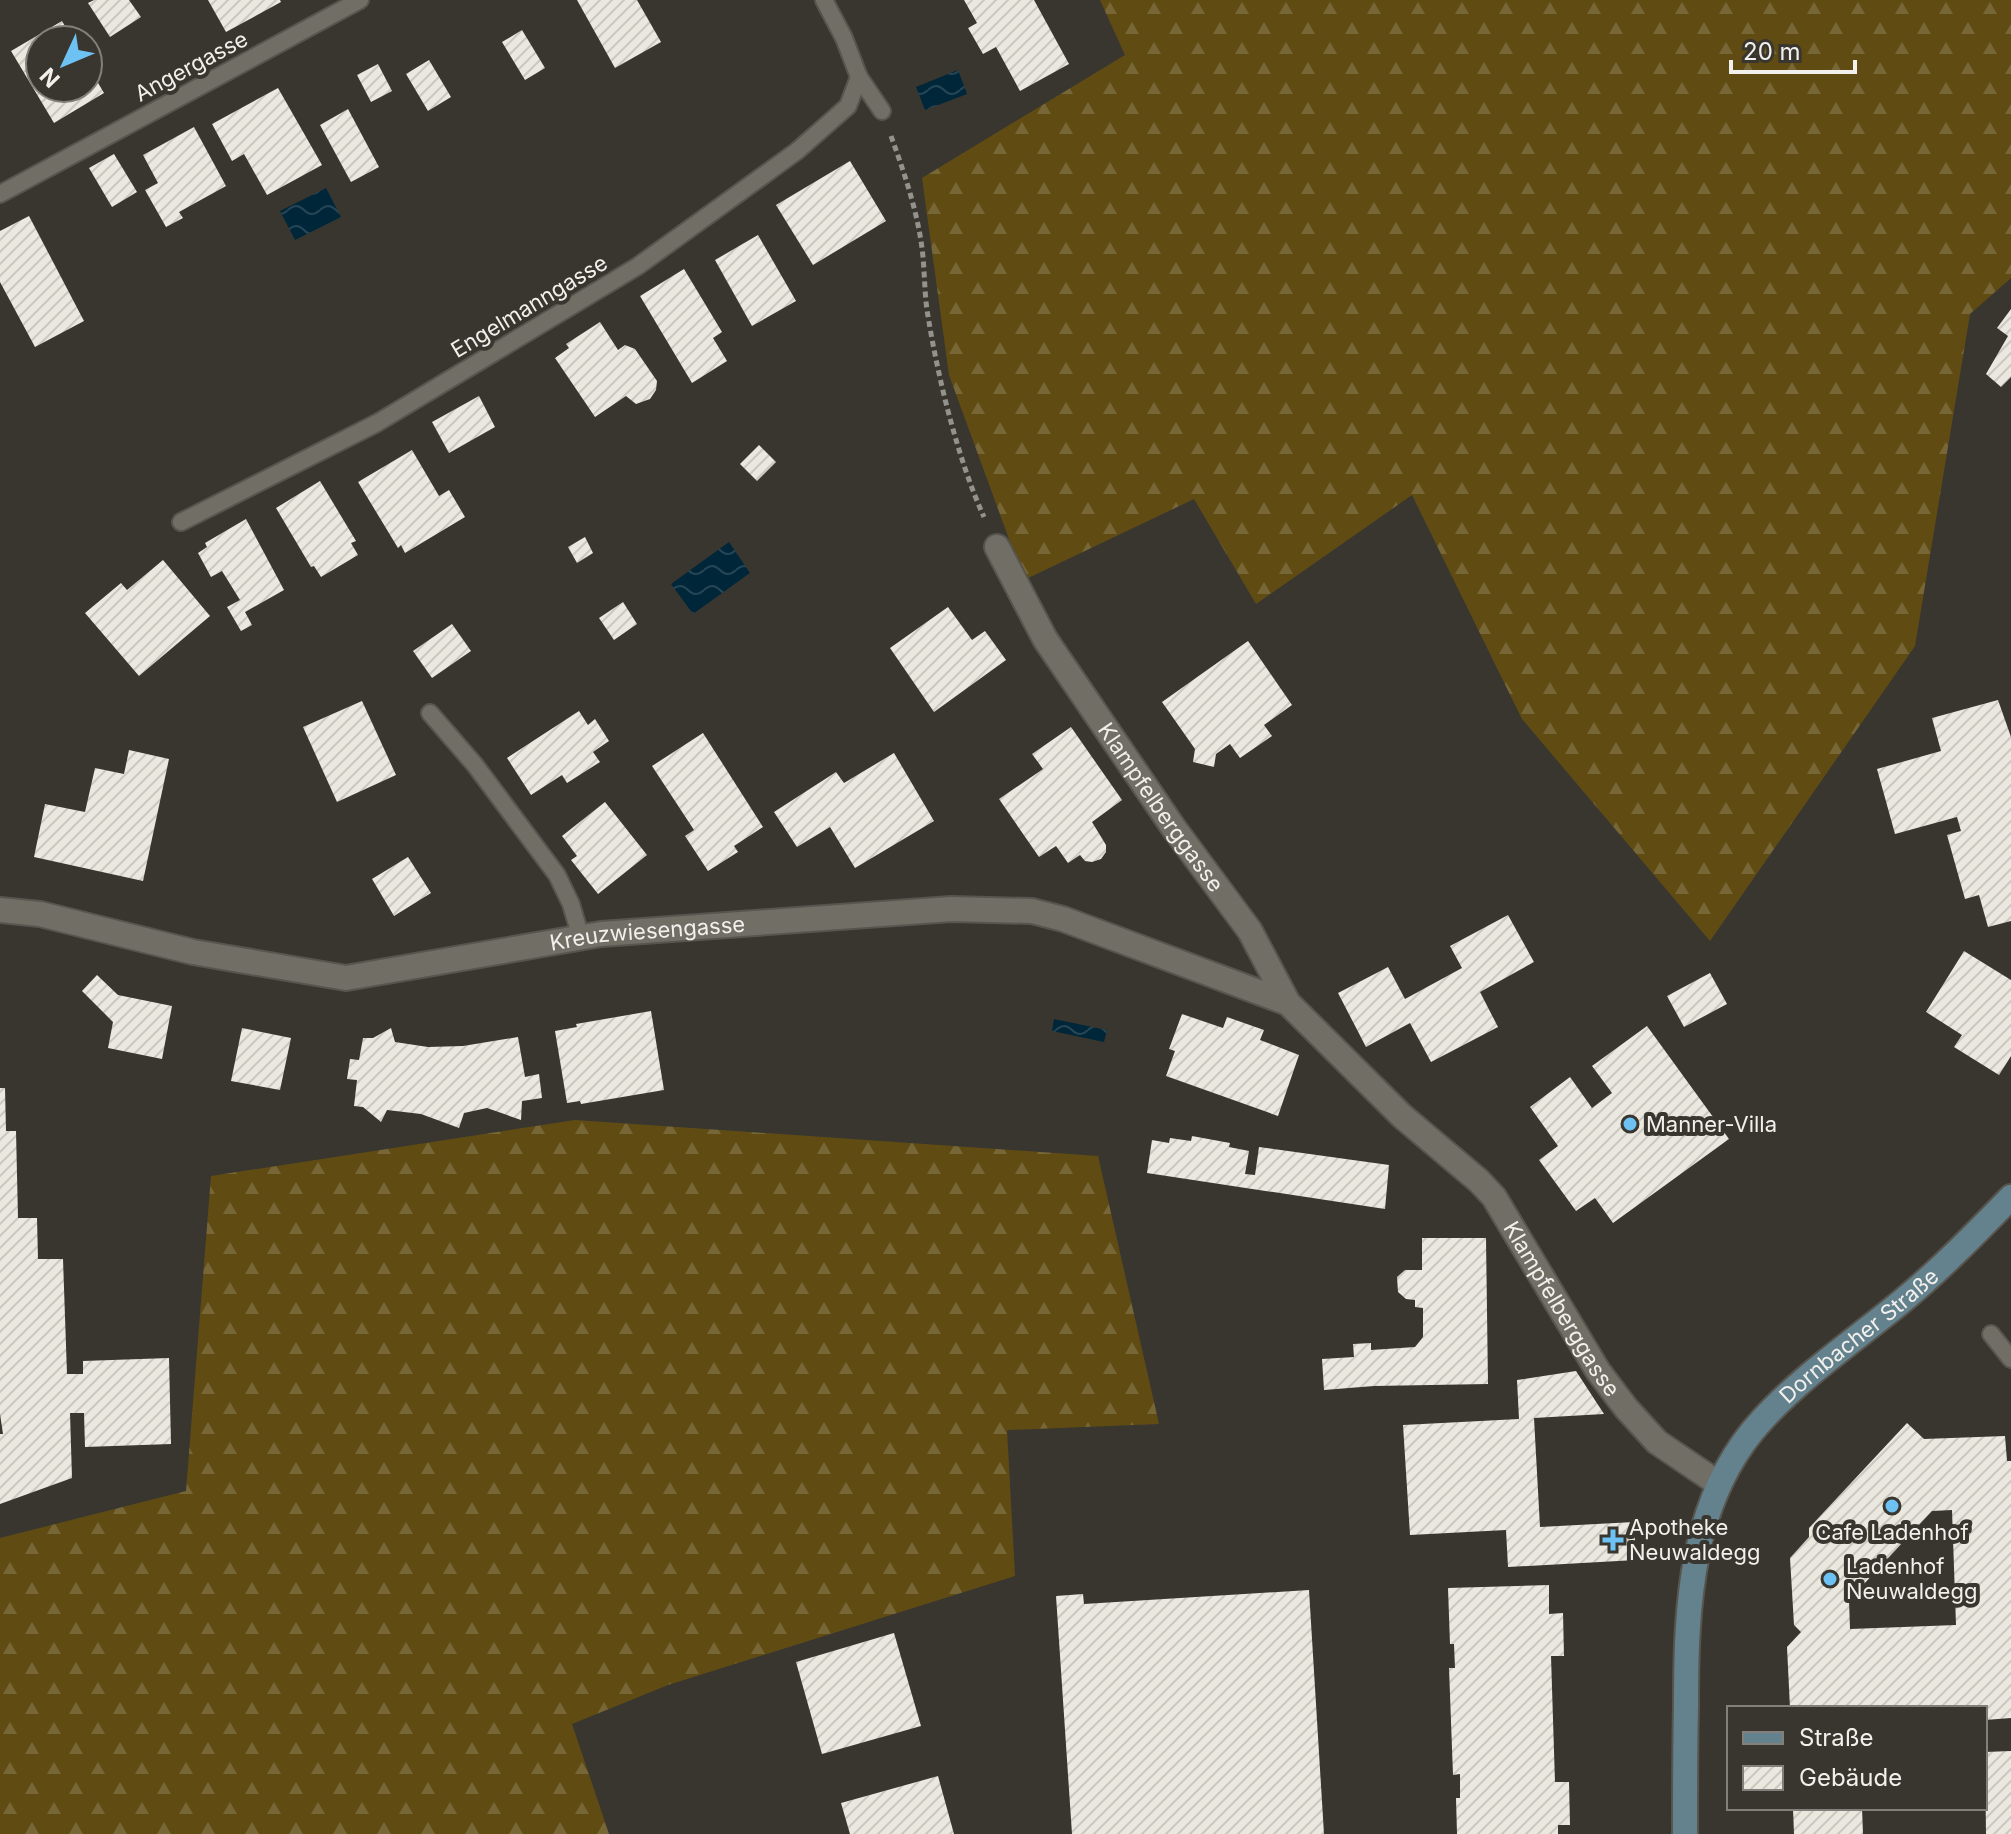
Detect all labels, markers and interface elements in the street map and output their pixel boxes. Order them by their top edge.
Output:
north arrow [24,24,104,104]
scale bar [1731,24,1855,74]
street label: Angergasse [130,25,252,107]
text: 20 m [1743,37,1801,66]
text: N [34,63,65,93]
street label: Engelmanngasse [446,249,612,363]
street label: Klampfelberggasse [1093,718,1229,897]
street label: Kreuzwiesengasse [548,911,746,956]
place label: Manner-Villa [1646,1111,1777,1137]
marker: Manner-Villa [1621,1115,1639,1133]
street label: Klampfelberggasse [1498,1216,1625,1401]
street label: Dornbacher Straße [1774,1263,1944,1408]
marker: Cafe Ladenhof [1883,1497,1901,1515]
place label: Apotheke Neuwaldegg [1629,1514,1760,1565]
place label: Cafe Ladenhof [1815,1519,1969,1545]
marker: Apotheke Neuwaldegg [1604,1531,1622,1549]
place label: Ladenhof Neuwaldegg [1846,1553,1977,1604]
marker: Ladenhof Neuwaldegg [1821,1570,1839,1588]
legend [1727,1706,1987,1810]
text: Straße [1799,1723,1874,1752]
text: Gebäude [1799,1763,1902,1792]

